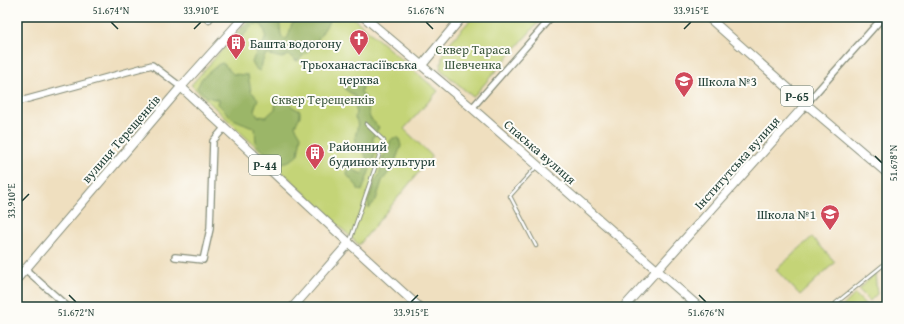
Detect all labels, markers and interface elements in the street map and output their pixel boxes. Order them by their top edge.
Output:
text: 51.674°N [93,3,130,18]
text: 33.910°E [183,3,219,18]
text: 51.676°N [408,3,445,18]
text: 33.915°E [673,3,709,18]
church icon: Трьоханастасіївська церква [348,28,370,56]
building icon: Башта водогону [225,32,247,60]
place label: Башта водогону [250,34,342,53]
park label: Сквер Тараса Шевченка [436,40,511,74]
place label: Трьоханастасіївська церква [301,55,418,89]
school or university icon: Школа №3 [673,70,695,98]
place label: Школа №3 [698,72,757,91]
road number: Р-65 [781,86,813,106]
park label: Сквер Терещенків [271,90,375,109]
street label: вулиця Терещенків [77,91,165,187]
street label: Інститутська вулиця [690,112,785,214]
street label: Спаська вулиця [500,115,581,189]
place label: Районний будинок культури [329,137,436,171]
building icon: Районний будинок культури [304,142,326,170]
text: 51.678°N [886,144,901,181]
road number: Р-44 [249,155,281,175]
text: 33.910°E [4,183,19,219]
school or university icon: Школа №1 [819,203,841,231]
place label: Школа №1 [757,205,816,224]
text: 51.672°N [58,305,95,320]
text: 33.915°E [393,305,429,320]
text: 51.676°N [688,305,725,320]

